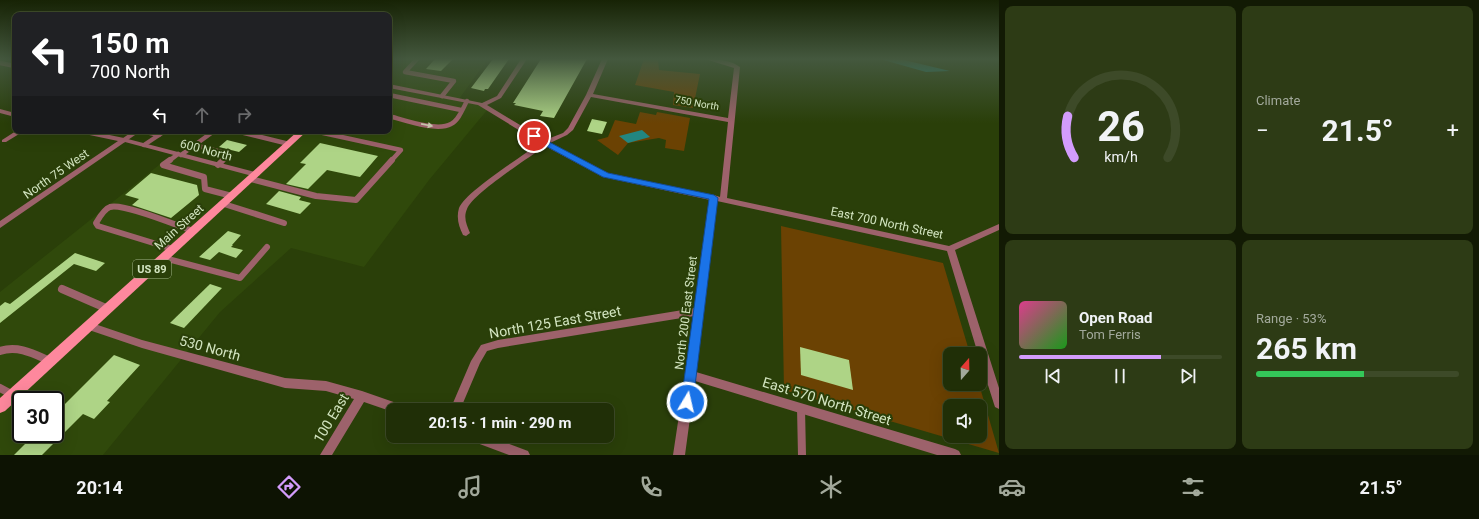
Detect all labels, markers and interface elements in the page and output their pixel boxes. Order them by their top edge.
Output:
text: 150 m [90,27,169,60]
icon: left [24,28,76,80]
text: 700 North [90,61,170,82]
text: Climate [1256,93,1300,108]
street label: 750 North [674,94,720,112]
text: 26 [1097,102,1144,151]
icon: left [149,104,171,126]
icon: ahead [191,104,213,126]
icon: right [233,104,255,126]
text: 21.5° [1322,113,1394,148]
text: − [1256,118,1269,143]
text: + [1447,118,1459,143]
pin [517,119,551,153]
one-way arrow [421,122,433,128]
icon: arrive [523,125,545,147]
street label: 600 North [178,136,234,164]
street label: North 75 West [21,146,91,202]
text: km/h [1104,148,1137,164]
street label: Main Street [152,201,206,253]
street label: East 700 North Street [829,204,945,242]
street label: North 200 East Street [672,255,700,371]
road number: US 89 [133,260,171,278]
street label: North 125 East Street [488,302,623,341]
text: Open Road [1079,309,1153,327]
text: Range · 53% [1256,311,1326,326]
text: Tom Ferris [1079,327,1141,342]
text: 265 km [1256,331,1357,366]
street label: 530 North [178,332,242,364]
north arrow [943,347,987,391]
map controls [943,347,987,443]
icon: previous [1042,365,1064,387]
icon: pause [1109,365,1131,387]
icon: next [1177,365,1199,387]
street label: East 570 North Street [761,374,894,428]
position arrow [666,381,708,423]
street label: 100 East [310,390,352,445]
speed limit sign: 30 [12,391,64,443]
button: sound [943,399,987,443]
text: 20:15 · 1 min · 290 m [429,414,571,432]
icon: directions [275,473,303,501]
icon: music [456,473,484,501]
icon: phone [637,473,665,501]
icon: climate [817,473,845,501]
icon: car [998,473,1026,501]
icon: filters [1179,473,1207,501]
text: 20:14 [76,477,123,498]
text: 21.5° [1359,477,1403,498]

